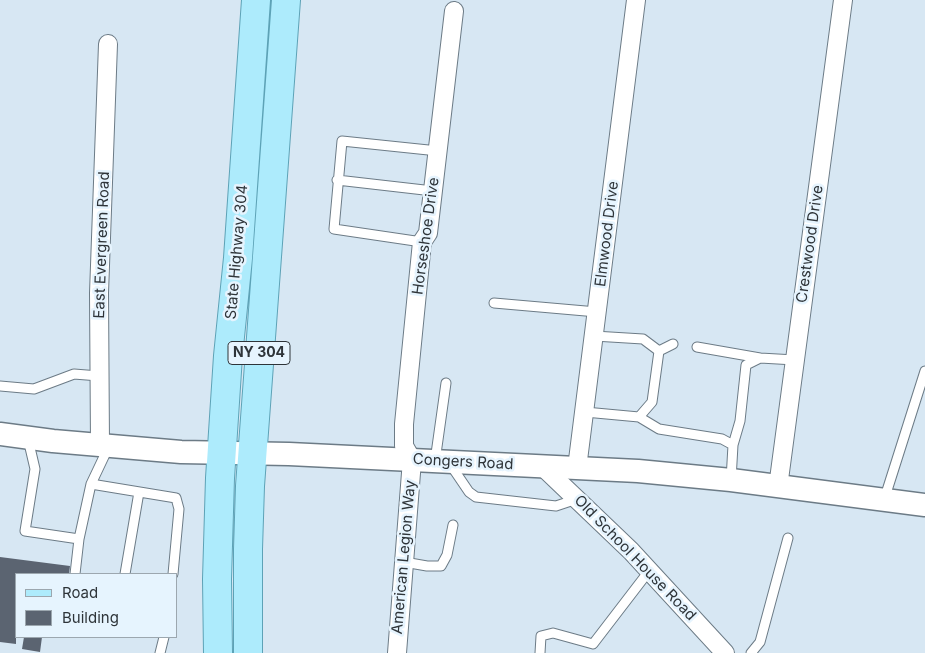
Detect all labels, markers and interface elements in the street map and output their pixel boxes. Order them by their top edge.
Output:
street label: East Evergreen Road [90,171,114,319]
street label: Horseshoe Drive [409,176,443,296]
street label: Elmwood Drive [592,180,622,288]
street label: State Highway 304 [222,184,252,320]
street label: Crestwood Drive [793,184,827,304]
road number: NY 304 [228,342,290,364]
street label: Congers Road [412,450,514,474]
street label: American Legion Way [388,479,420,635]
street label: Old School House Road [570,492,700,624]
legend [15,573,178,638]
text: Road [62,583,98,602]
text: Building [62,608,119,627]

